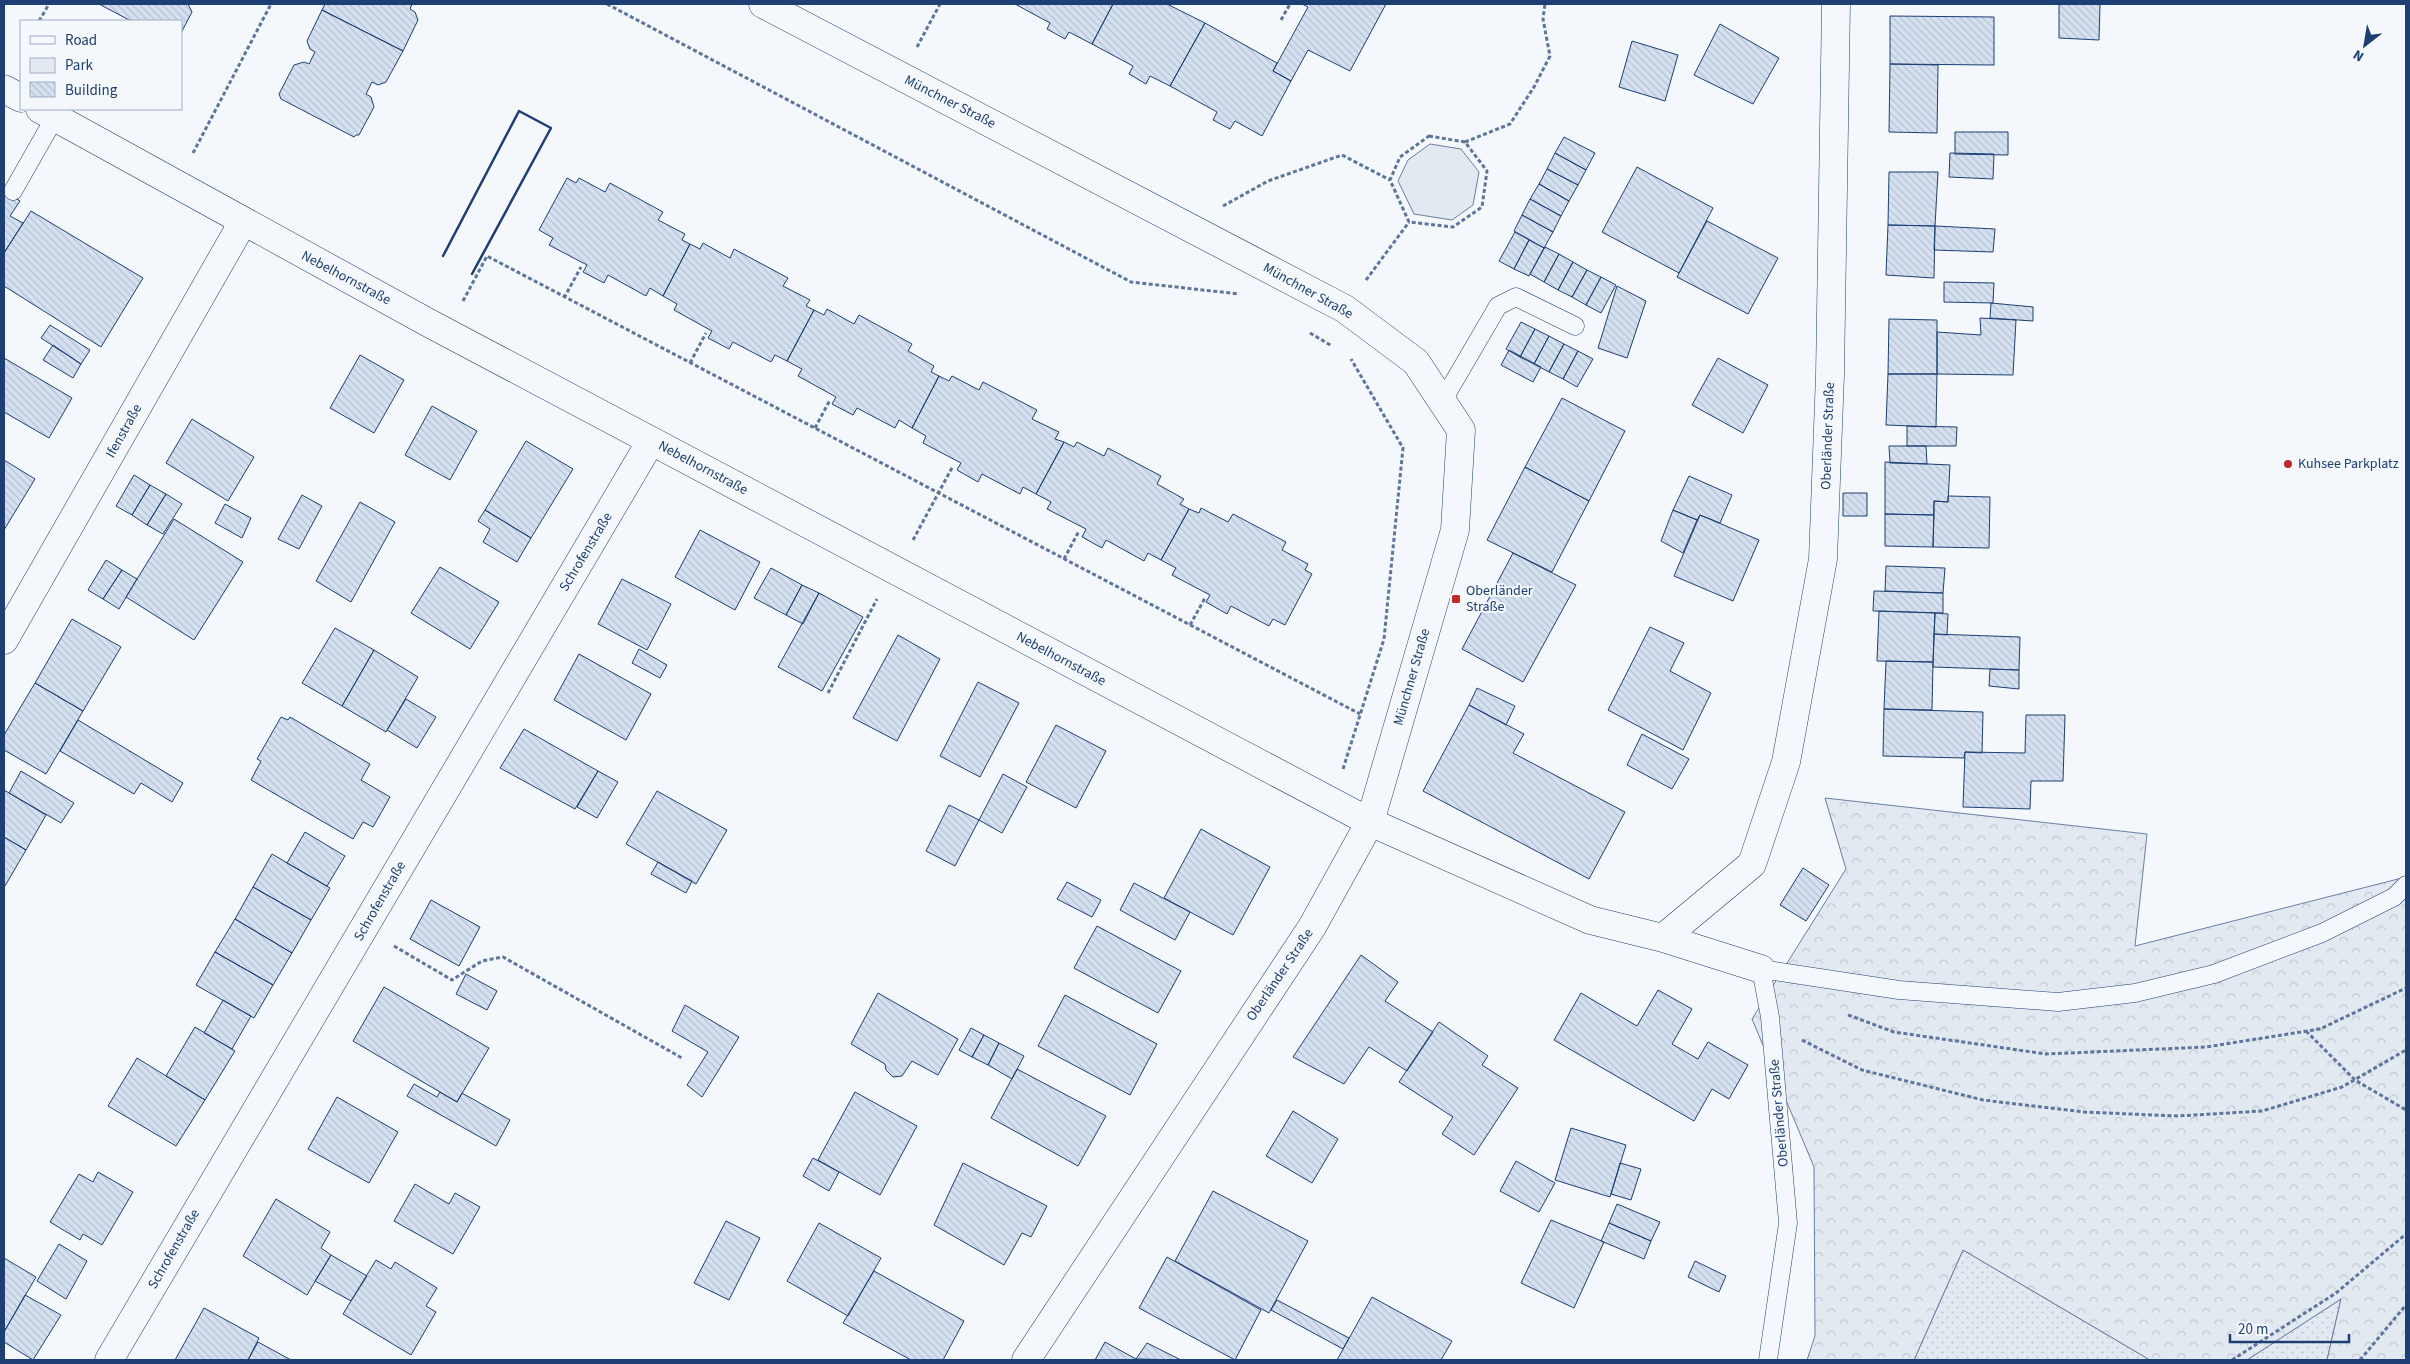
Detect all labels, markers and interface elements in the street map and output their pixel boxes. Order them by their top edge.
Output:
legend [20,20,182,110]
north arrow [2340,20,2390,70]
text: Road [65,30,97,51]
text: N [2350,44,2368,66]
text: Park [65,55,94,76]
street label: Münchner Straße [901,70,999,134]
text: Building [65,80,118,101]
street label: Nebelhornstraße [298,246,394,310]
street label: Münchner Straße [1259,258,1357,324]
street label: Oberländer Straße [1816,382,1840,490]
street label: Ifenstraße [101,400,147,462]
street label: Nebelhornstraße [655,436,751,500]
place label: Kuhsee Parkplatz [2298,454,2399,474]
marker: Kuhsee Parkplatz [2282,458,2294,470]
street label: Schrofenstraße [554,509,618,595]
place label: Oberländer Straße [1466,581,1533,617]
marker: Oberländer Straße [1450,593,1462,605]
street label: Münchner Straße [1389,626,1435,728]
street label: Nebelhornstraße [1013,627,1109,691]
street label: Schrofenstraße [349,857,411,945]
street label: Oberländer Straße [1242,925,1319,1025]
street label: Oberländer Straße [1764,1058,1794,1168]
street label: Schrofenstraße [143,1205,205,1293]
scale bar [2230,1312,2349,1344]
text: 20 m [2238,1319,2268,1340]

